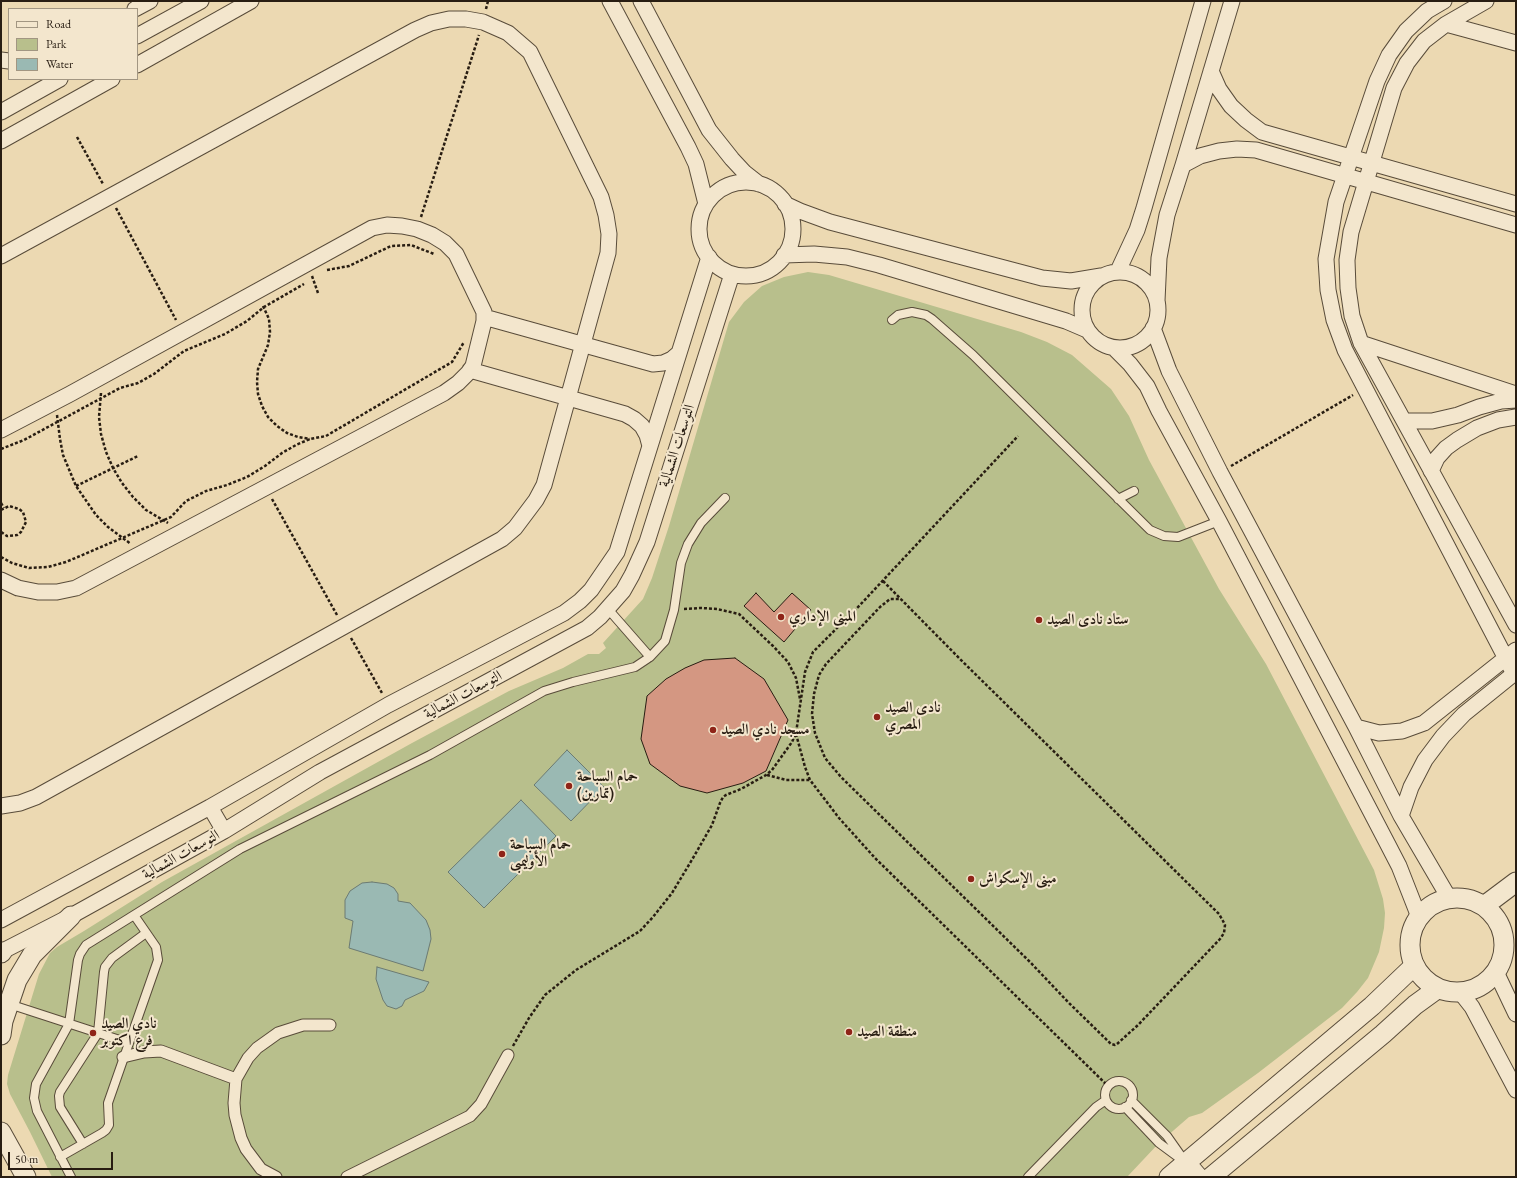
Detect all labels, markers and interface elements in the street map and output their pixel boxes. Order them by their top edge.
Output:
legend [8,8,138,80]
text: Road [46,16,71,32]
text: Park [46,36,66,52]
text: Water [46,56,73,72]
street label: التوسعات الشمالية [655,402,699,490]
place label: المبنى الإداري [789,608,856,626]
place label: ستاد نادى الصيد [1047,611,1128,629]
marker: المبنى الإداري [776,612,786,622]
marker: ستاد نادى الصيد [1034,615,1044,625]
street label: التوسعات الشمالية [421,667,505,723]
place label: نادى الصيد المصري [885,699,940,734]
marker: نادى الصيد المصري [872,712,882,722]
place label: مسجد نادي الصيد [721,721,809,739]
marker: مسجد نادي الصيد [708,725,718,735]
place label: حمام السباحة (تمارين) [577,768,638,803]
marker: حمام السباحة (تمارين) [564,781,574,791]
street label: التوسعات الشمالية [139,826,223,884]
place label: حمام السباحة الأوليمبى [510,836,571,871]
marker: حمام السباحة الأوليمبى [497,849,507,859]
place label: مبنى الإسكواش [979,870,1057,888]
marker: مبنى الإسكواش [966,874,976,884]
place label: نادي الصيد فرع اكتوبر [101,1015,156,1050]
place label: منطقة الصيد [857,1023,917,1041]
marker: منطقة الصيد [844,1027,854,1037]
marker: نادي الصيد فرع اكتوبر [88,1028,98,1038]
scale bar [10,1144,115,1170]
text: 50 m [15,1151,38,1167]

